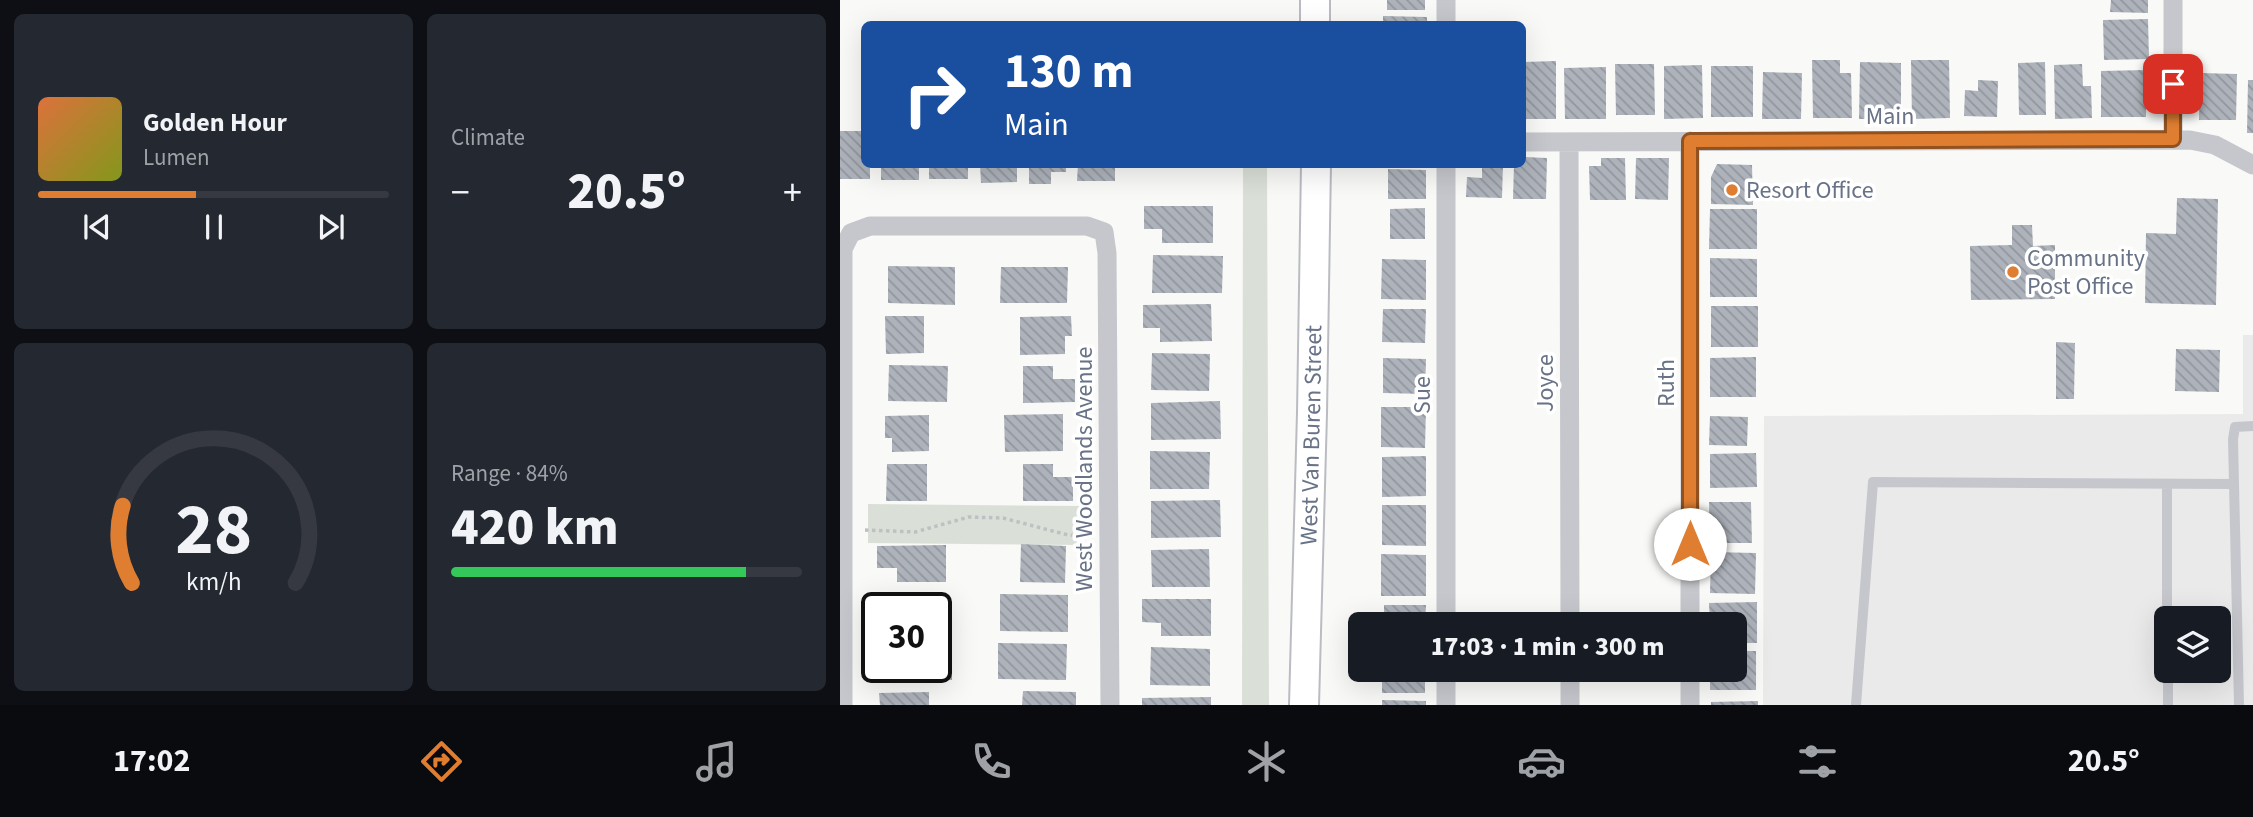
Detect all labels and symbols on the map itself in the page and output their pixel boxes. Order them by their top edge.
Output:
pin [2143,54,2203,114]
street label: Main [1866,99,1914,134]
place label: Resort Office [1746,173,1874,208]
marker: Resort Office [1724,182,1740,198]
place label: Community Post Office [2027,241,2145,304]
marker: Community Post Office [2005,264,2021,280]
street label: West Van Buren Street [1291,325,1331,546]
street label: West Woodlands Avenue [1067,347,1102,591]
street label: Joyce [1528,354,1563,412]
street label: Ruth [1649,359,1684,407]
street label: Sue [1405,376,1440,414]
position arrow [1653,507,1727,581]
speed limit sign: 30 [861,592,952,683]

